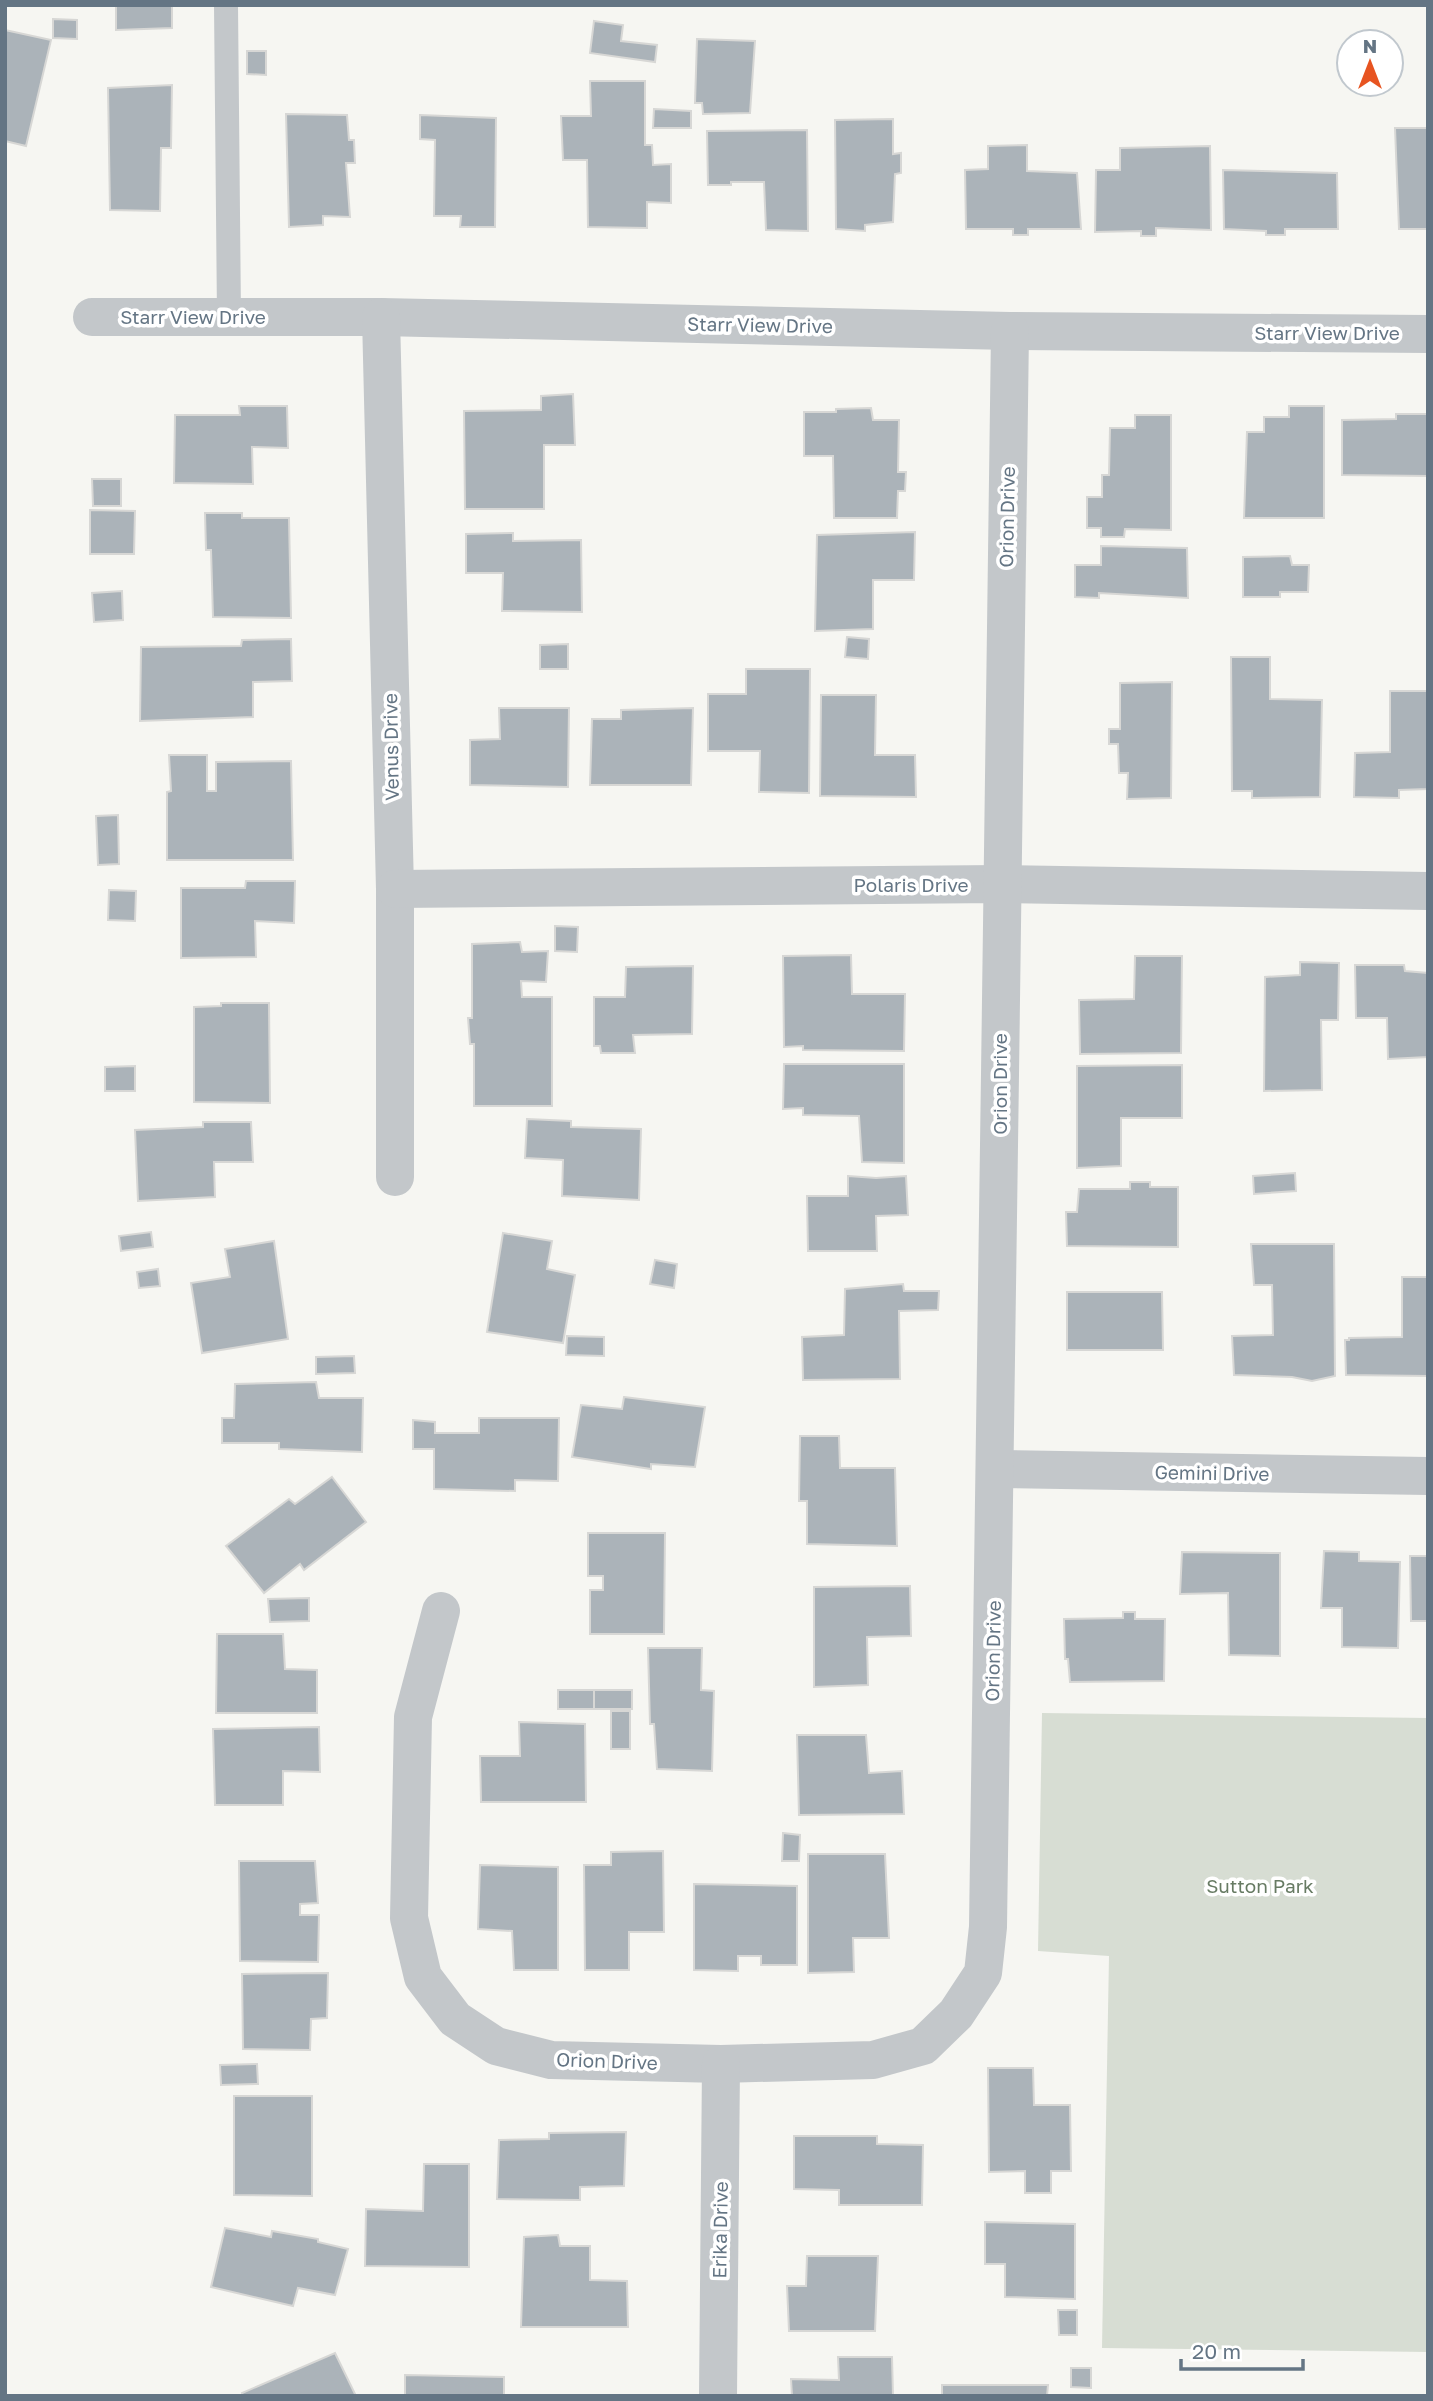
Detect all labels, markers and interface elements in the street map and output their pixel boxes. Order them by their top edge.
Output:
north arrow [1335,28,1405,98]
text: N [1363,34,1377,57]
street label: Starr View Drive [120,305,266,328]
street label: Starr View Drive [687,312,833,337]
street label: Starr View Drive [1254,321,1400,344]
street label: Orion Drive [994,466,1019,568]
street label: Venus Drive [378,693,403,801]
street label: Polaris Drive [854,873,968,896]
street label: Orion Drive [988,1033,1011,1135]
street label: Gemini Drive [1154,1460,1270,1485]
street label: Orion Drive [980,1600,1005,1702]
park label: Sutton Park [1206,1874,1314,1897]
street label: Orion Drive [556,2047,658,2074]
street label: Erika Drive [707,2181,732,2279]
scale bar [1181,2328,1304,2372]
text: 20 m [1192,2338,1241,2364]

